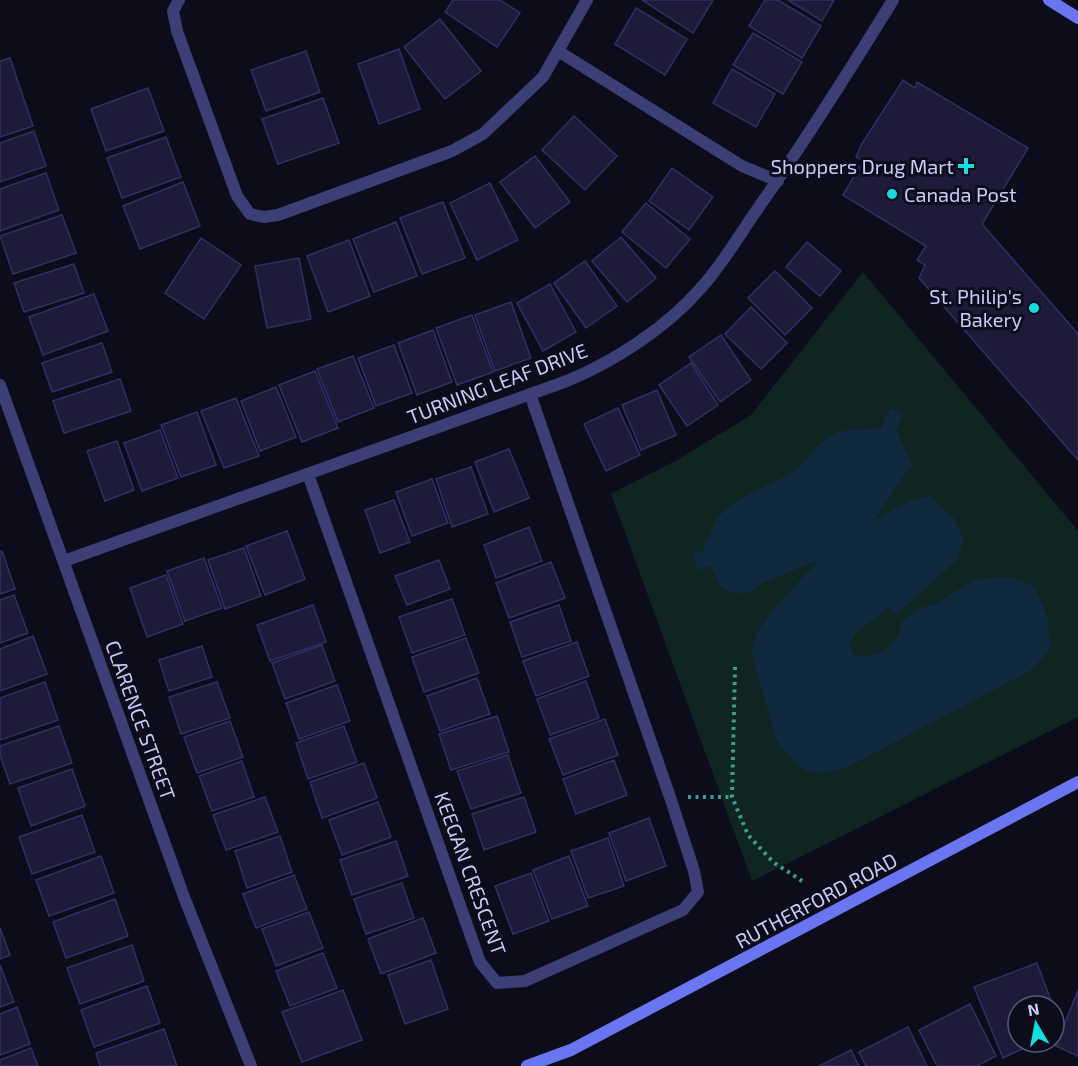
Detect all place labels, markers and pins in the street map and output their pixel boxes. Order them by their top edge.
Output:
place label: Shoppers Drug Mart [771,154,954,178]
marker: Shoppers Drug Mart [959,159,973,173]
place label: Canada Post [904,182,1017,206]
marker: Canada Post [885,187,899,201]
place label: St. Philip's Bakery [929,284,1022,331]
marker: St. Philip's Bakery [1027,301,1041,315]

